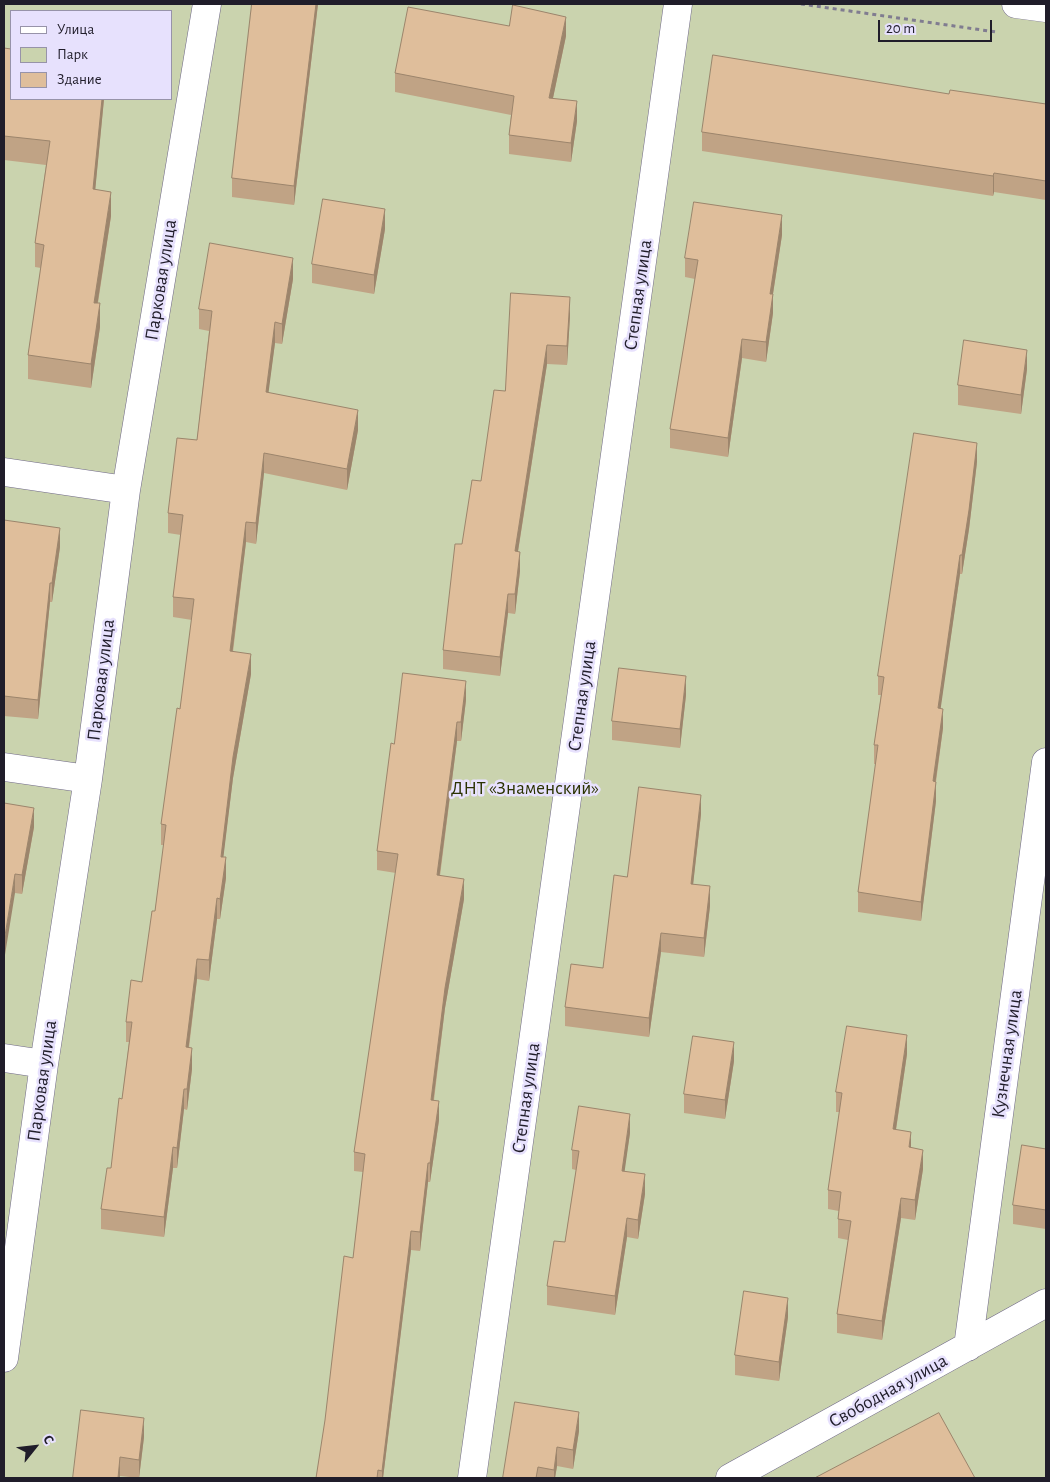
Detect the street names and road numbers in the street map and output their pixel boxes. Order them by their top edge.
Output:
street label: Парковая улица [140,218,182,342]
street label: Степная улица [619,238,657,352]
street label: Парковая улица [82,618,120,742]
street label: Степная улица [563,639,601,753]
street label: Кузнечная улица [987,988,1027,1120]
street label: Парковая улица [22,1019,62,1143]
street label: Степная улица [507,1041,545,1155]
street label: Свободная улица [825,1349,951,1433]

